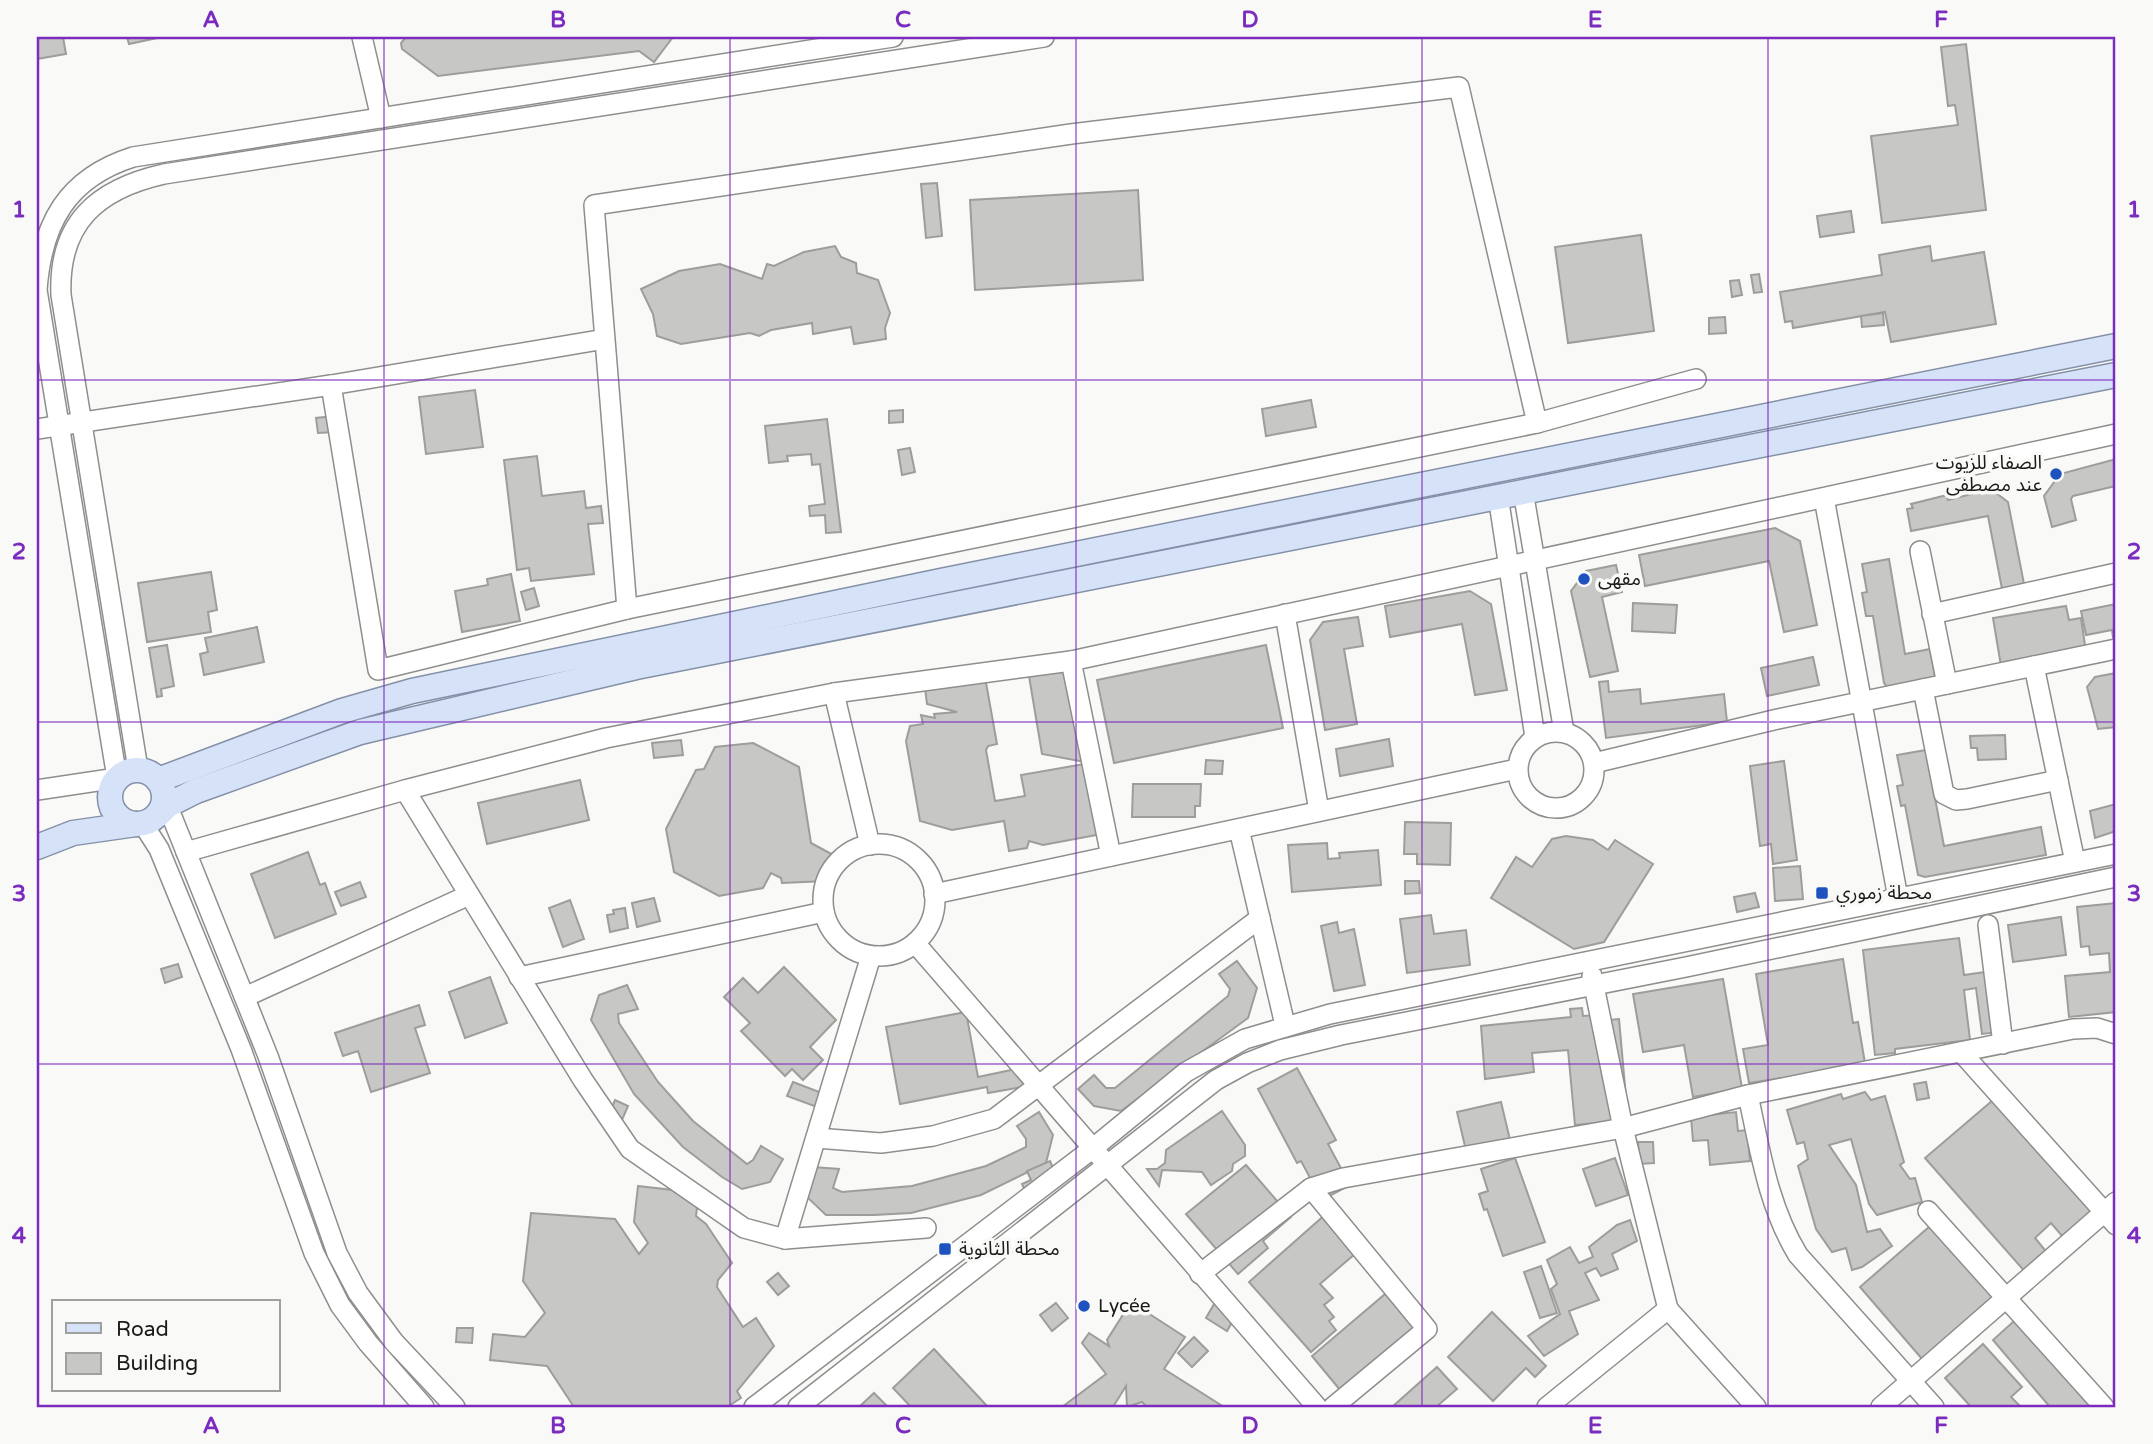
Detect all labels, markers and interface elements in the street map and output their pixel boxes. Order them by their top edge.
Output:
text: A [202,6,220,34]
text: B [550,6,566,34]
text: C [895,6,911,34]
text: D [1241,6,1259,34]
text: E [1588,6,1602,34]
text: F [1934,6,1948,34]
text: 1 [12,196,26,224]
text: 1 [2127,196,2141,224]
place label: الصفاء للزيوت عند مصطفى [1936,452,2042,496]
marker: الصفاء للزيوت عند مصطفى [2048,466,2064,482]
text: 2 [12,538,26,566]
text: 2 [2127,538,2141,566]
place label: مقهى [1598,568,1641,590]
marker: مقهى [1576,571,1592,587]
text: 3 [12,880,26,908]
text: 3 [2127,880,2141,908]
place label: محطة زموري [1836,882,1932,907]
marker: محطة زموري [1814,885,1830,901]
text: 4 [12,1222,27,1250]
text: 4 [2127,1222,2142,1250]
place label: محطة الثانوية [959,1238,1060,1260]
marker: محطة الثانوية [937,1241,953,1257]
place label: Lycée [1098,1295,1151,1317]
marker: Lycée [1076,1298,1092,1314]
legend [52,1300,280,1392]
text: Road [116,1317,169,1342]
text: Building [116,1351,198,1376]
text: A [202,1412,220,1440]
text: B [550,1412,566,1440]
text: C [895,1412,911,1440]
text: D [1241,1412,1259,1440]
text: E [1588,1412,1602,1440]
text: F [1934,1412,1948,1440]

